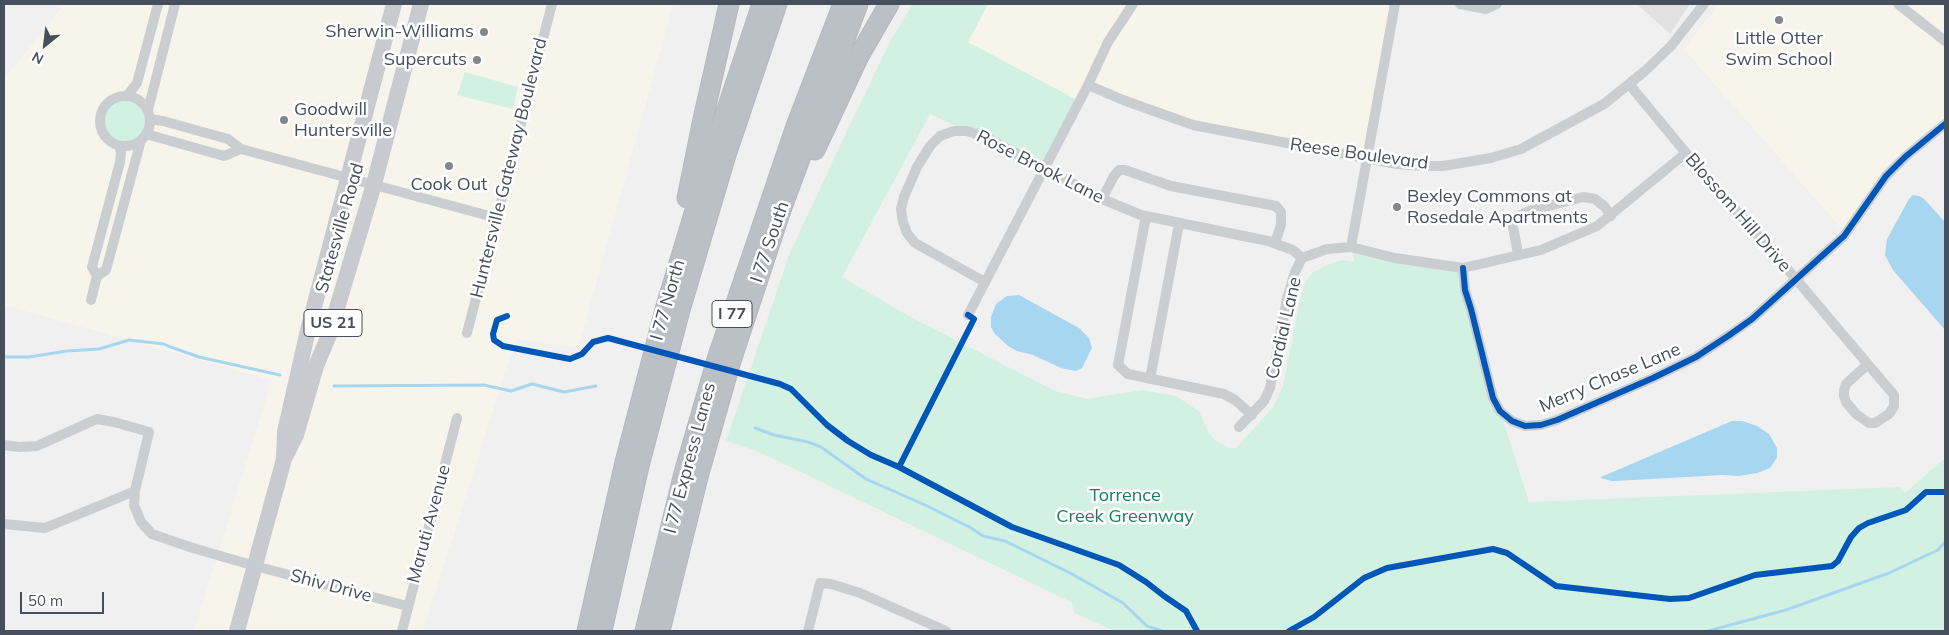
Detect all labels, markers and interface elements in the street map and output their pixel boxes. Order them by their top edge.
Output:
marker: Little Otter Swim School [1773,14,1785,26]
north arrow [20,20,70,70]
place label: Sherwin-Williams [325,21,474,43]
marker: Sherwin-Williams [478,26,490,38]
place label: Little Otter Swim School [1725,28,1833,70]
street label: Huntersville Gateway Boulevard [466,36,552,300]
text: N [29,48,47,69]
place label: Supercuts [384,49,467,71]
marker: Supercuts [471,54,483,66]
place label: Goodwill Huntersville [294,99,392,142]
marker: Goodwill Huntersville [278,114,290,126]
street label: Rose Brook Lane [973,126,1107,208]
street label: Reese Boulevard [1288,134,1430,174]
street label: Blossom Hill Drive [1681,149,1795,277]
marker: Cook Out [443,160,455,172]
street label: Statesville Road [311,161,369,295]
place label: Cook Out [411,174,487,196]
place label: Bexley Commons at Rosedale Apartments [1407,186,1588,228]
street label: I 77 South [746,199,794,285]
marker: Bexley Commons at Rosedale Apartments [1391,201,1403,213]
street label: I 77 North [646,257,690,343]
street label: Cordial Lane [1262,275,1306,381]
road number: I 77 [712,300,752,328]
road number: US 21 [304,309,362,336]
street label: Merry Chase Lane [1536,339,1684,417]
street label: I 77 Express Lanes [659,380,721,536]
street label: Maruti Avenue [403,463,455,585]
park label: Torrence Creek Greenway [1056,485,1194,528]
street label: Shiv Drive [288,565,374,607]
scale bar [22,582,106,614]
text: 50 m [28,591,63,610]

